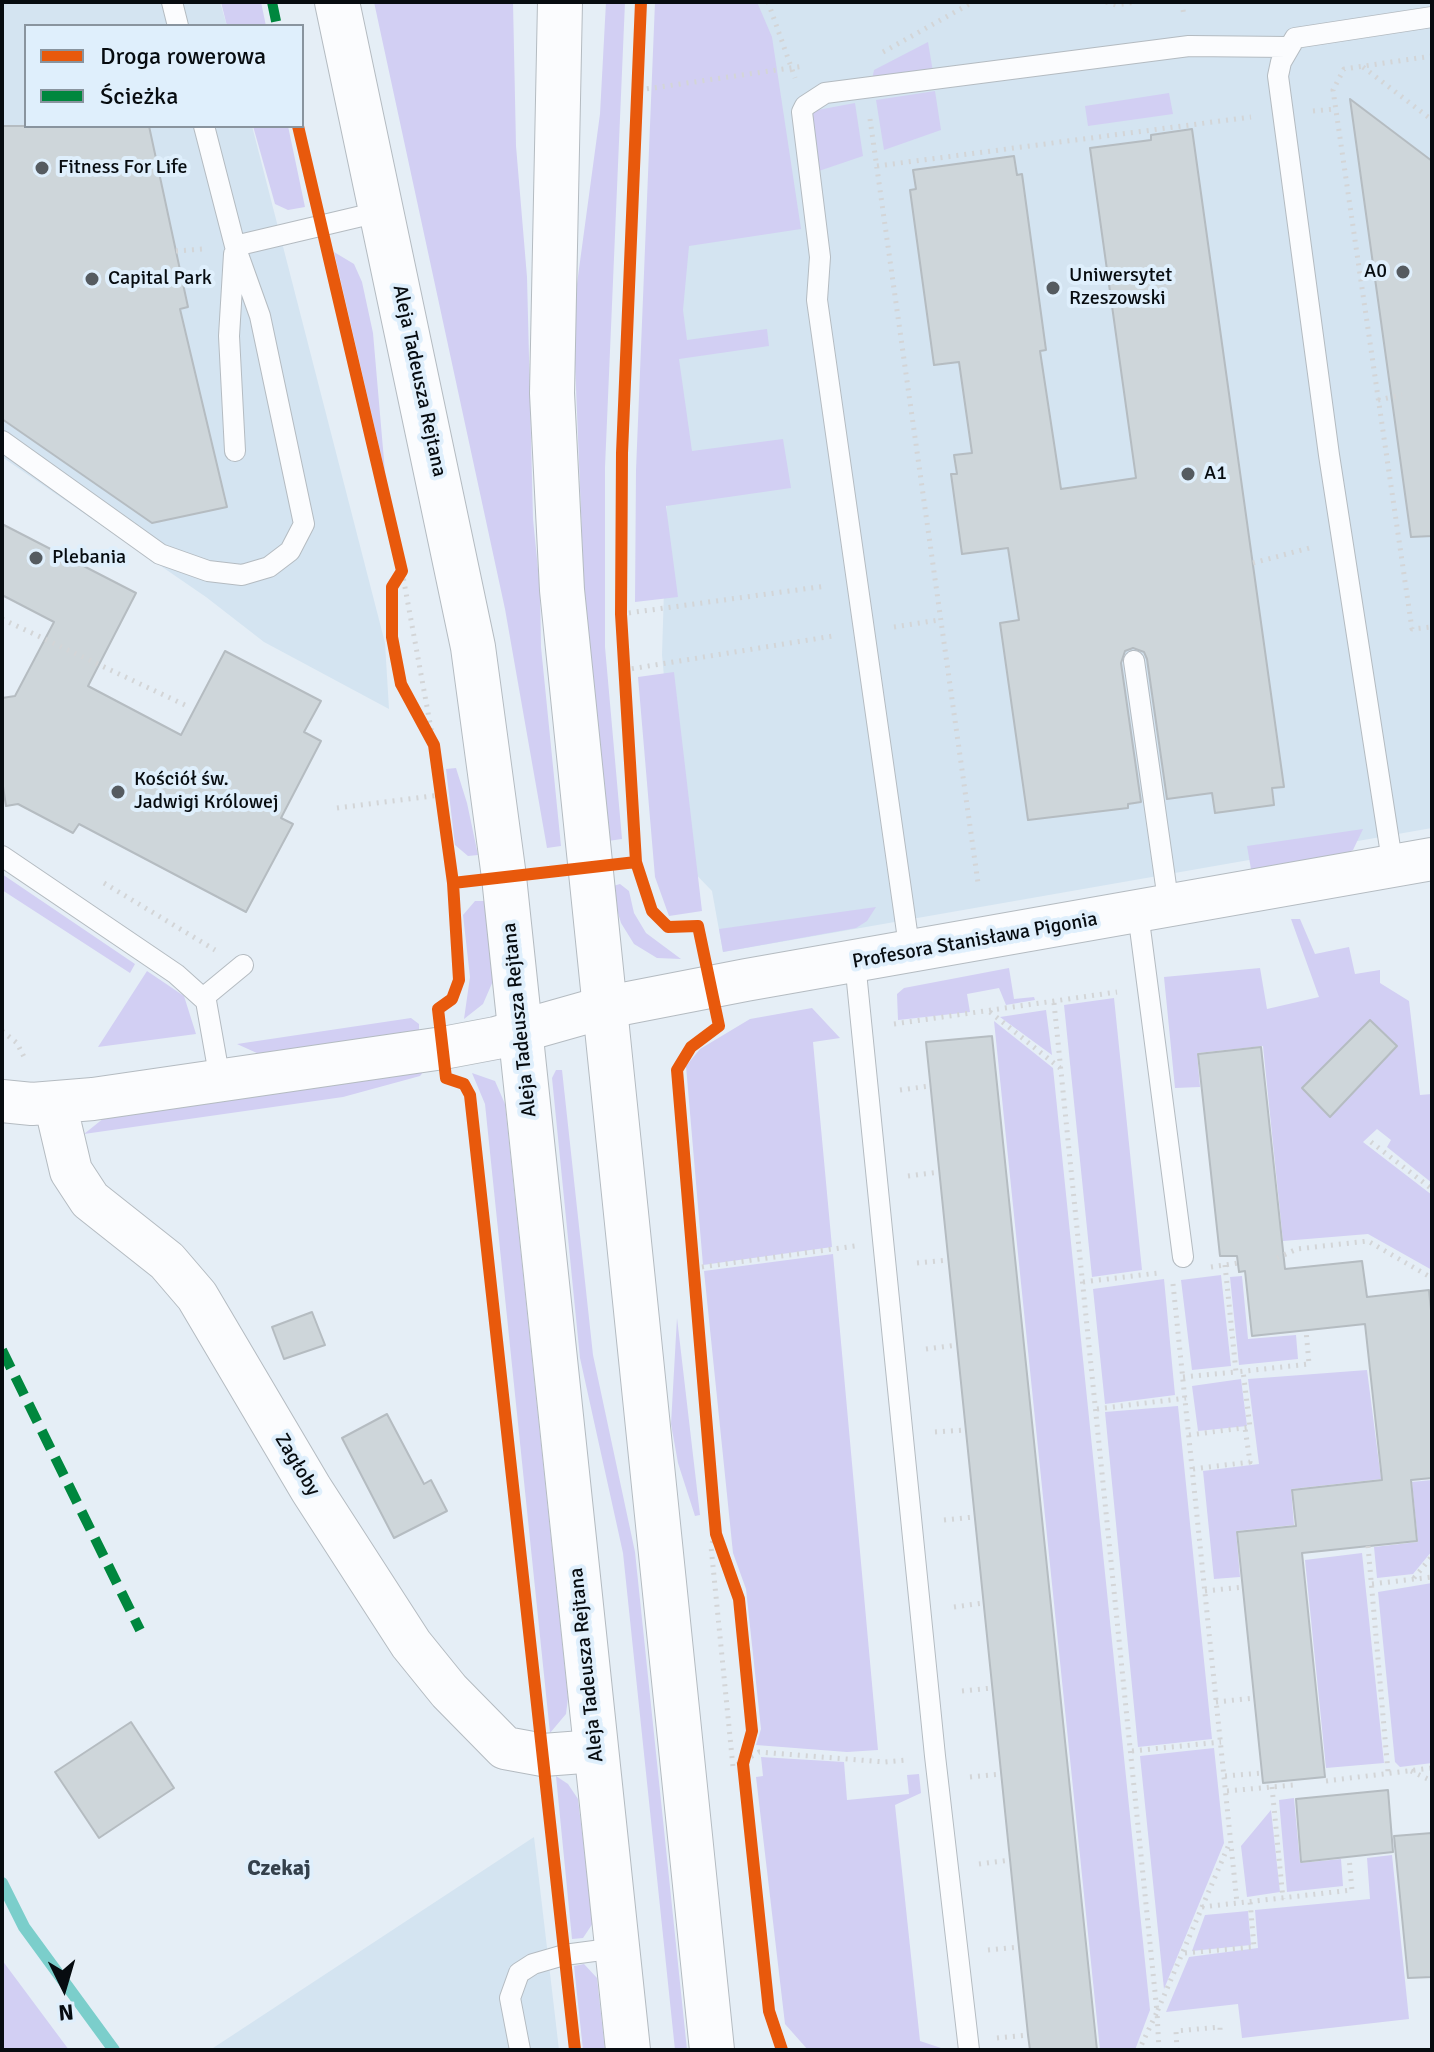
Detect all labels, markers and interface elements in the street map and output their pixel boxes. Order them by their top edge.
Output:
legend [24,24,304,128]
text: Droga rowerowa [100,41,266,71]
text: Ścieżka [100,81,178,111]
place label: Fitness For Life [58,156,188,180]
marker: Fitness For Life [33,159,51,177]
place label: A0 [1364,260,1387,284]
marker: A0 [1394,263,1412,281]
place label: Uniwersytet Rzeszowski [1069,264,1172,311]
place label: Capital Park [108,267,212,291]
marker: Capital Park [83,270,101,288]
marker: Uniwersytet Rzeszowski [1044,279,1062,297]
street label: Aleja Tadeusza Rejtana [387,283,451,479]
place label: A1 [1204,462,1227,486]
marker: A1 [1179,465,1197,483]
place label: Plebania [52,546,126,570]
marker: Plebania [27,549,45,567]
place label: Kościół św. Jadwigi Królowej [134,768,278,815]
marker: Kościół św. Jadwigi Królowej [109,783,127,801]
street label: Profesora Stanisława Pigonia [850,908,1100,974]
street label: Aleja Tadeusza Rejtana [498,922,542,1118]
street label: Zagłoby [269,1429,325,1501]
street label: Aleja Tadeusza Rejtana [565,1567,609,1763]
district label: Czekaj [247,1856,311,1882]
north arrow [24,1948,104,2028]
text: N [57,1998,75,2027]

